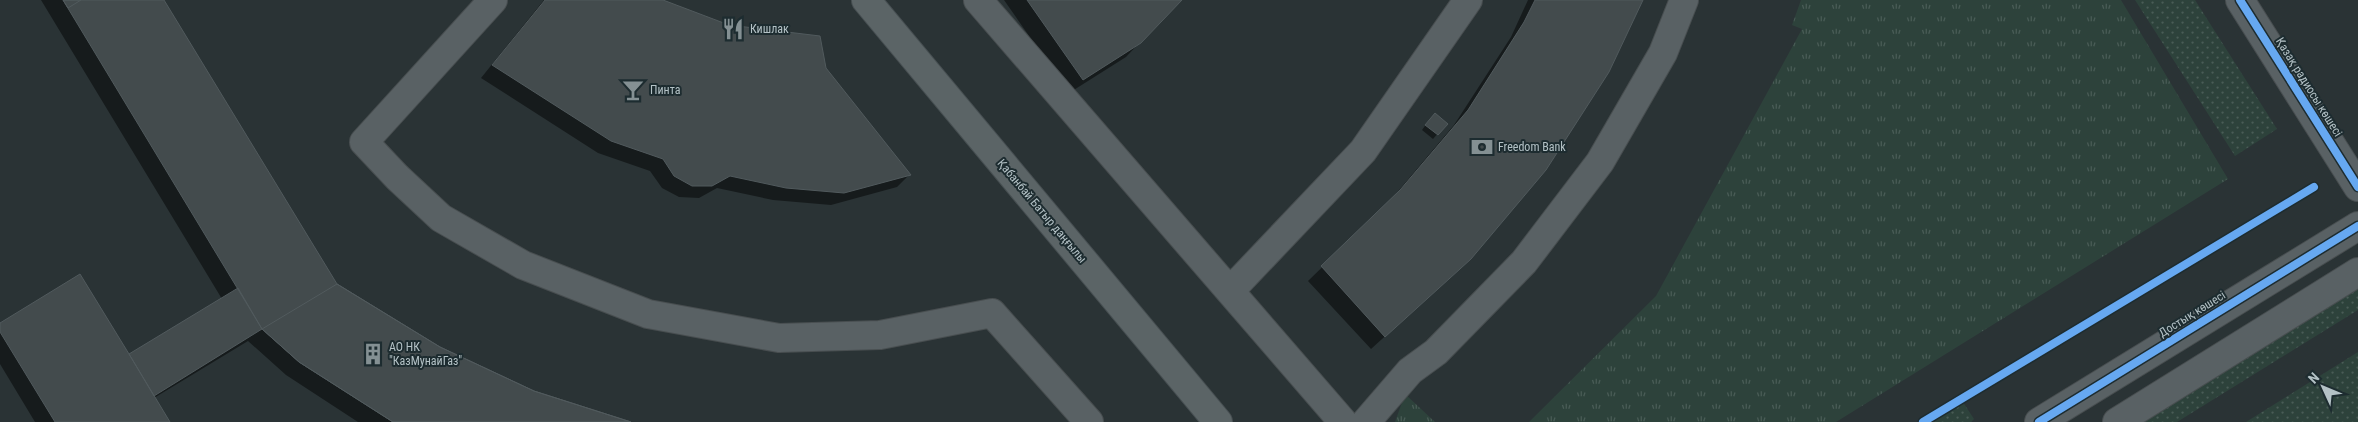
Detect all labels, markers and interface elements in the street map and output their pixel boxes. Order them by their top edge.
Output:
restaurant icon: Кишлак [720,16,746,42]
place label: Кишлак [750,22,789,36]
street label: Қазақ радиосы көшесі [2273,35,2345,139]
bar icon: Пинта [620,77,646,103]
place label: Пинта [650,83,681,97]
bank icon: Freedom Bank [1469,134,1495,160]
place label: Freedom Bank [1498,140,1566,154]
street label: Қабанбай Батыр даңғылы [995,156,1089,266]
street label: Достық көшесі [2156,288,2228,340]
place label: АО НК "КазМунайГаз" [389,340,462,368]
building icon: АО НК "КазМунайГаз" [360,341,386,367]
north arrow [2298,362,2348,412]
text: N [2305,369,2322,387]

